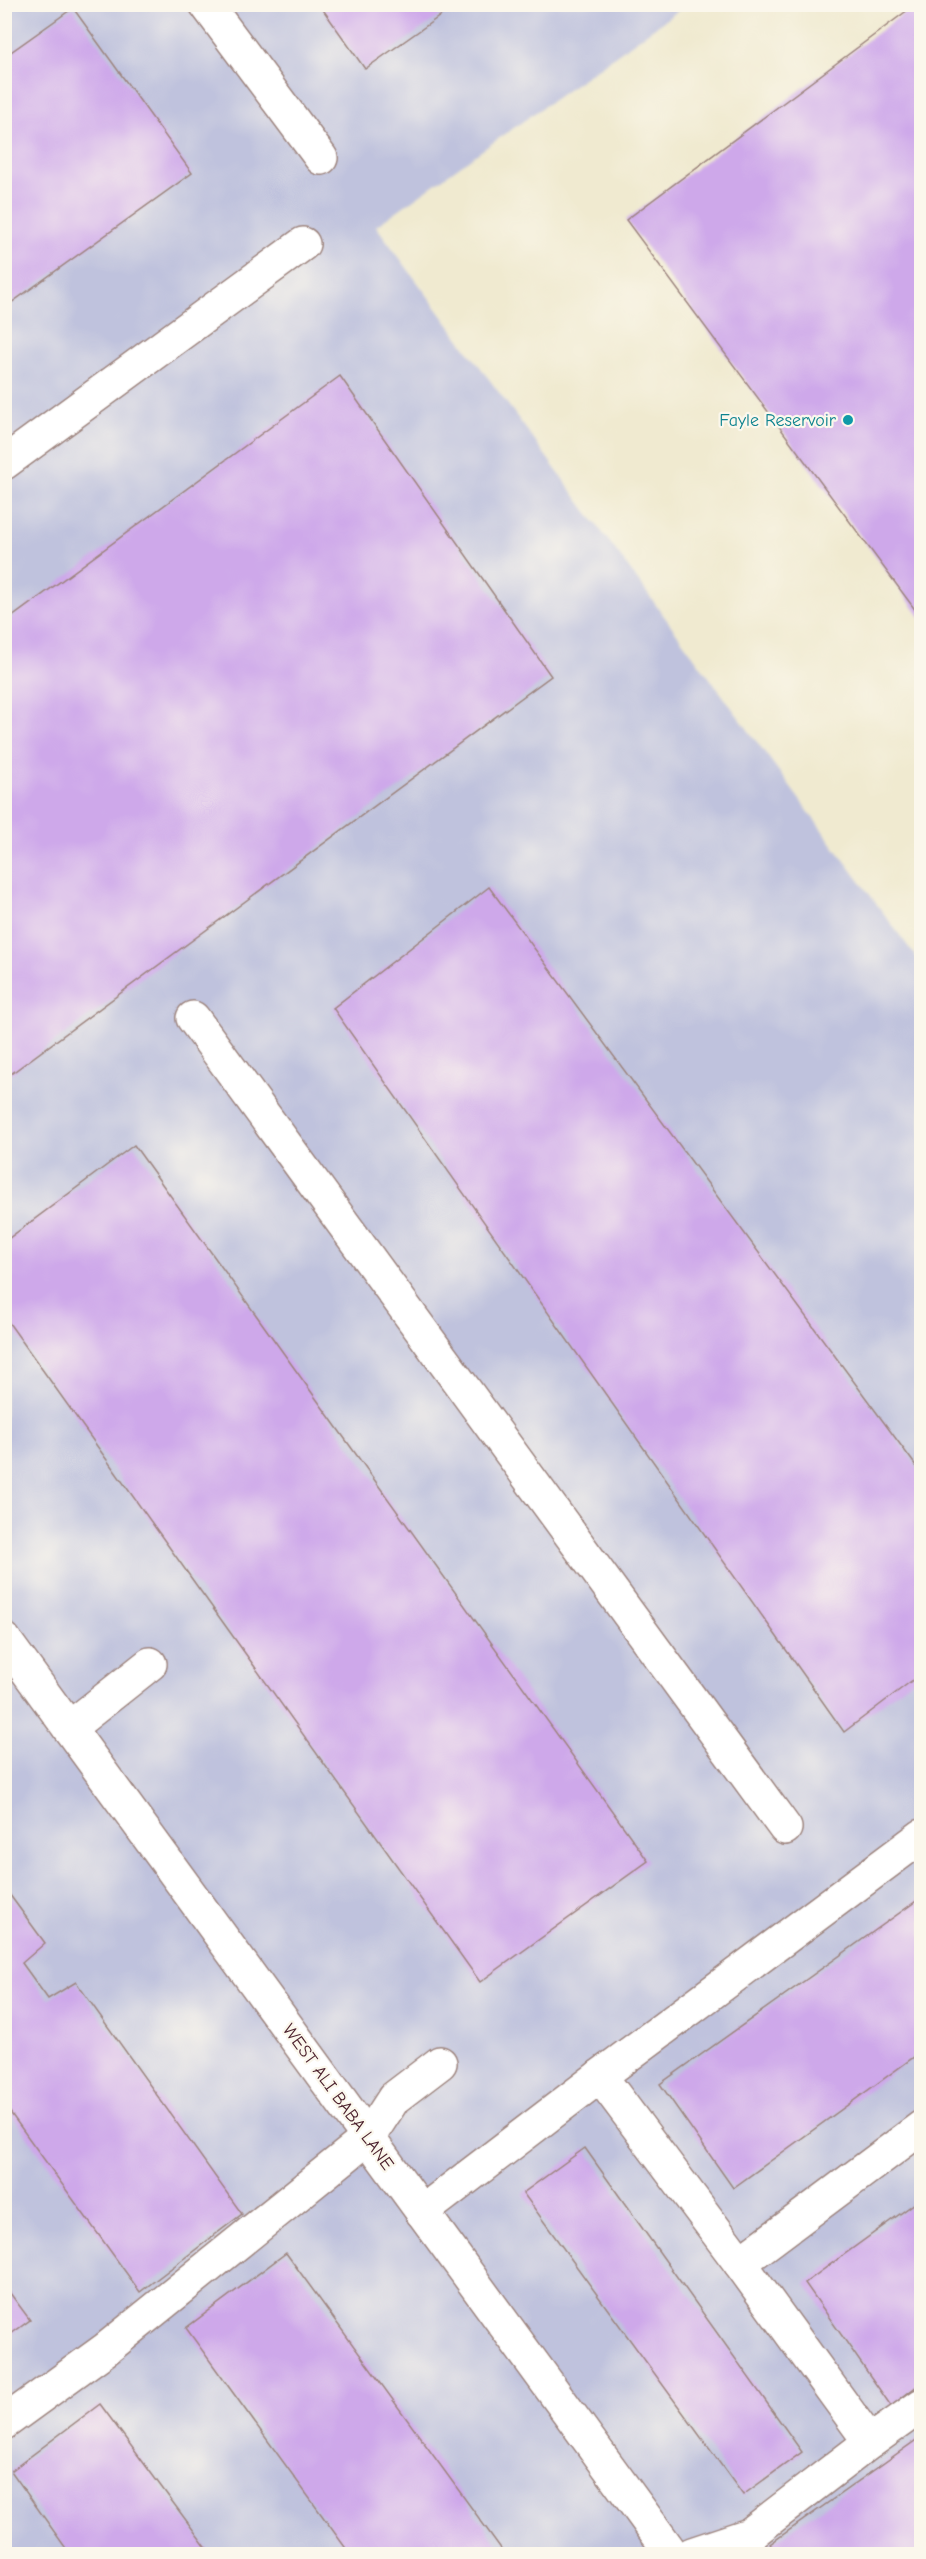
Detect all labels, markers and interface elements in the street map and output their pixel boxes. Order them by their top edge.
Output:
place label: Fayle Reservoir [719,410,837,431]
marker: Fayle Reservoir [841,413,855,427]
street label: WEST ALI BABA LANE [278,2020,398,2174]

